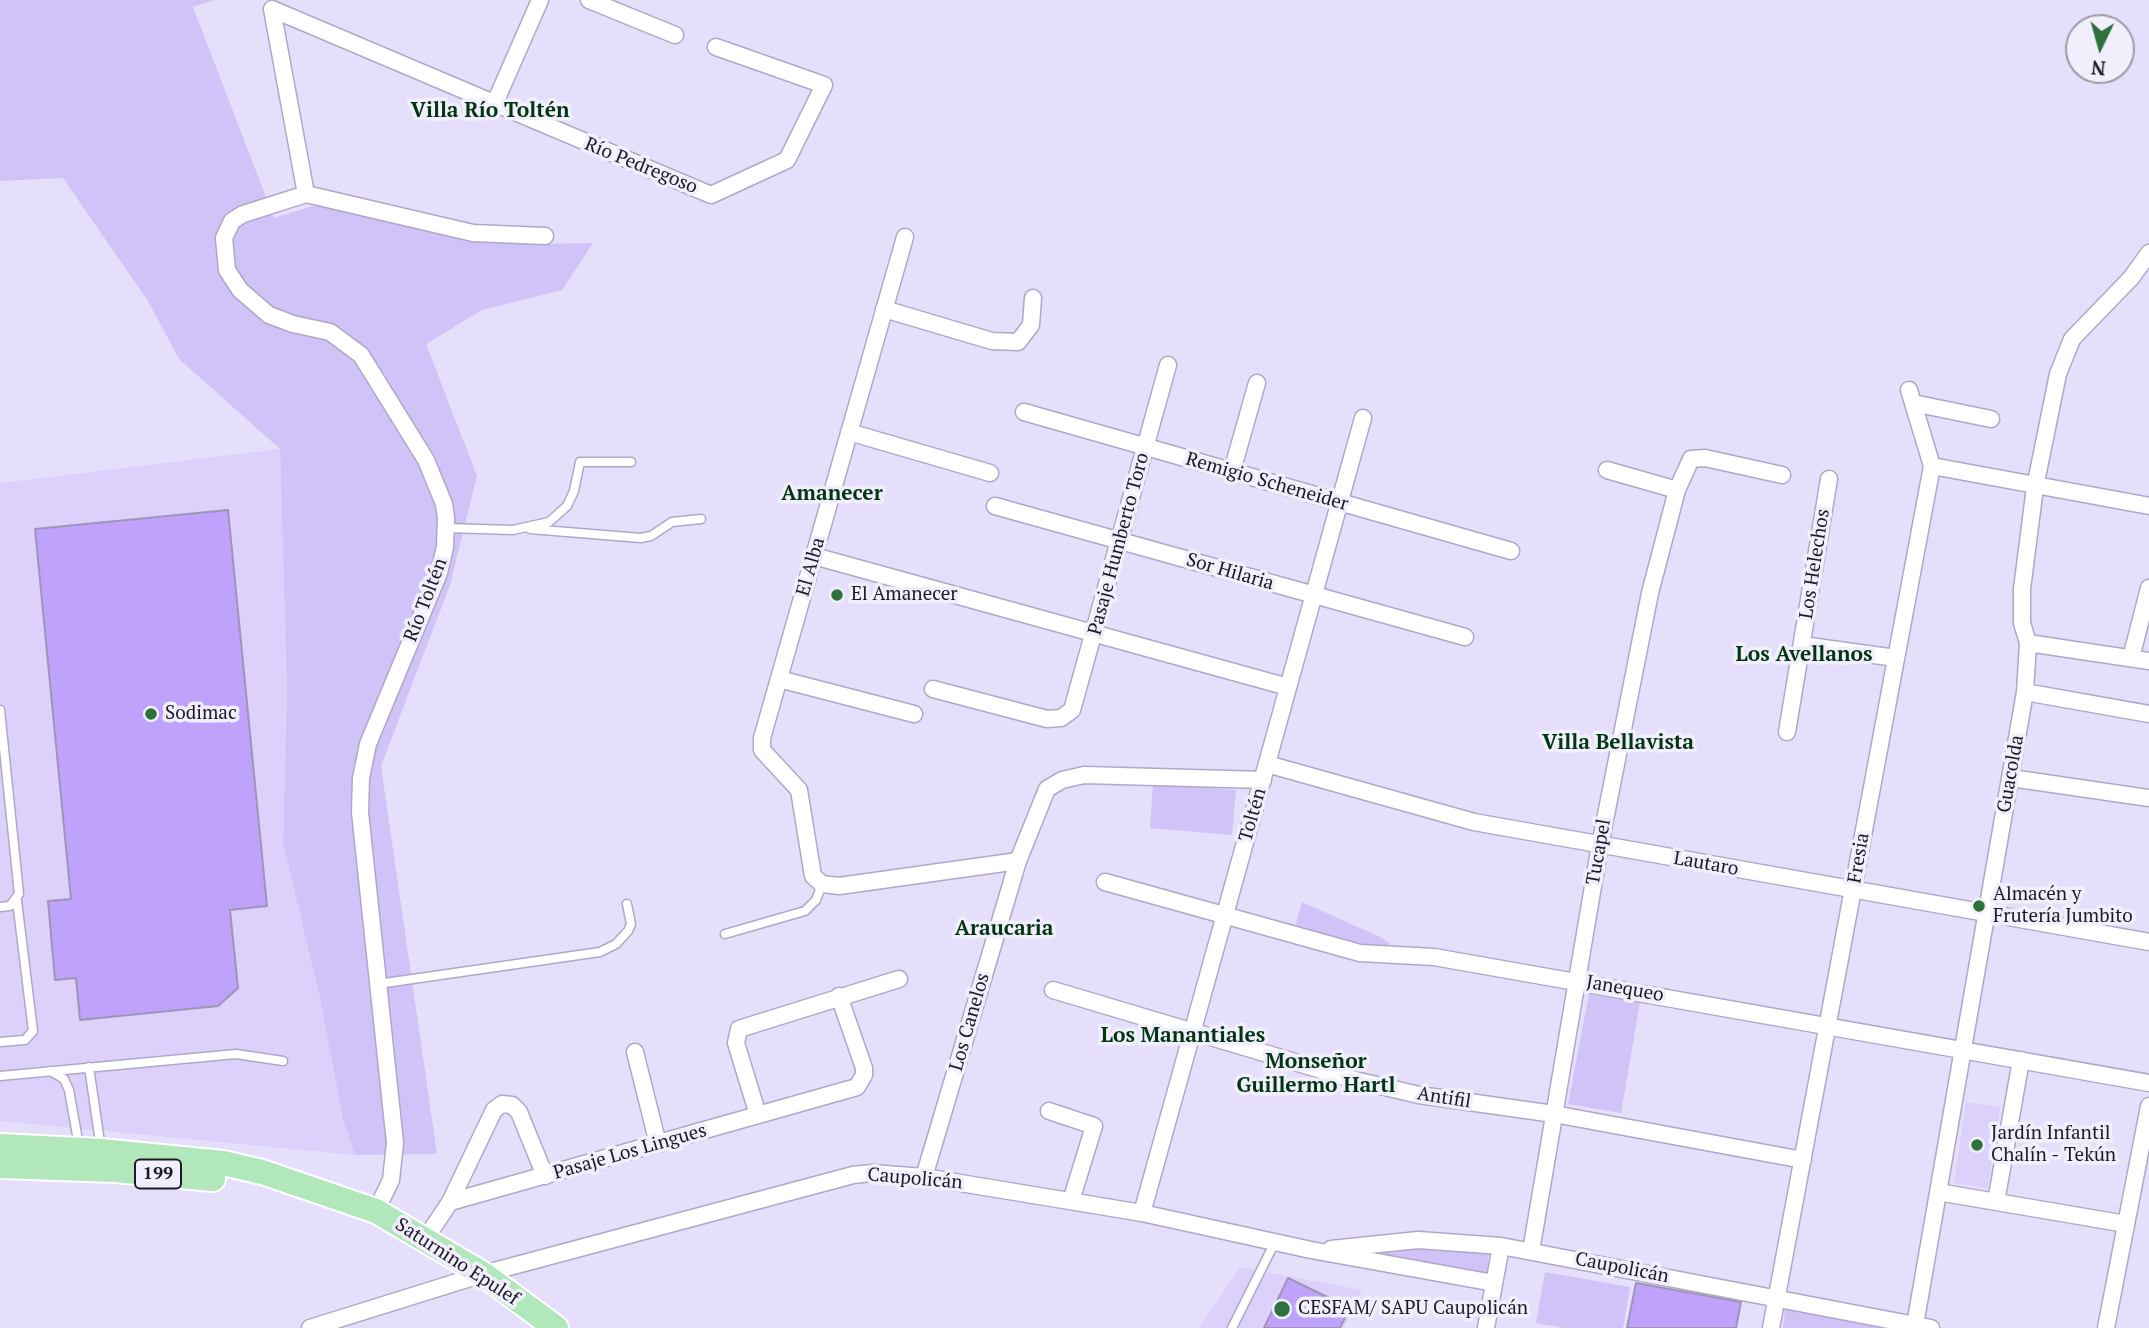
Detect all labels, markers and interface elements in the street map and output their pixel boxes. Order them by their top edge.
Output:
north arrow [2065,14,2135,84]
text: N [2090,55,2107,82]
district label: Villa Río Toltén [411,98,569,124]
street label: Río Pedregoso [581,133,701,199]
street label: Remigio Scheneider [1183,448,1351,516]
street label: Pasaje Humberto Toro [1084,450,1154,638]
district label: Amanecer [781,481,883,507]
street label: Los Helechos [1795,507,1835,621]
street label: El Alba [792,535,830,599]
street label: Sor Hilaria [1184,549,1276,595]
street label: Río Toltén [400,555,452,645]
place label: El Amanecer [851,584,958,606]
marker: El Amanecer [829,587,845,603]
district label: Los Avellanos [1735,642,1873,668]
place label: Sodimac [165,703,237,725]
marker: Sodimac [143,706,159,722]
district label: Villa Bellavista [1542,730,1694,756]
street label: Guacolda [1993,733,2029,815]
street label: Toltén [1235,786,1271,844]
street label: Tucapel [1582,817,1616,887]
street label: Fresia [1843,831,1875,885]
street label: Lautaro [1672,847,1740,881]
place label: Almacén y Frutería Jumbito [1993,884,2133,928]
marker: Almacén y Frutería Jumbito [1971,898,1987,914]
district label: Araucaria [955,916,1053,942]
street label: Los Canelos [945,970,995,1074]
street label: Janequeo [1584,971,1666,1007]
district label: Los Manantiales [1101,1023,1265,1049]
district label: Monseñor Guillermo Hartl [1237,1049,1395,1099]
street label: Antifil [1415,1083,1473,1113]
street label: Pasaje Los Lingues [551,1119,709,1185]
place label: Jardín Infantil Chalín - Tekún [1991,1123,2116,1167]
marker: Jardín Infantil Chalín - Tekún [1969,1137,1985,1153]
road number: 199 [135,1160,181,1189]
street label: Caupolicán [867,1163,963,1195]
street label: Saturnino Epulef [391,1214,523,1310]
street label: Caupolicán [1573,1248,1671,1288]
place label: CESFAM/ SAPU Caupolicán [1298,1298,1528,1320]
marker: CESFAM/ SAPU Caupolicán [1272,1299,1292,1319]

